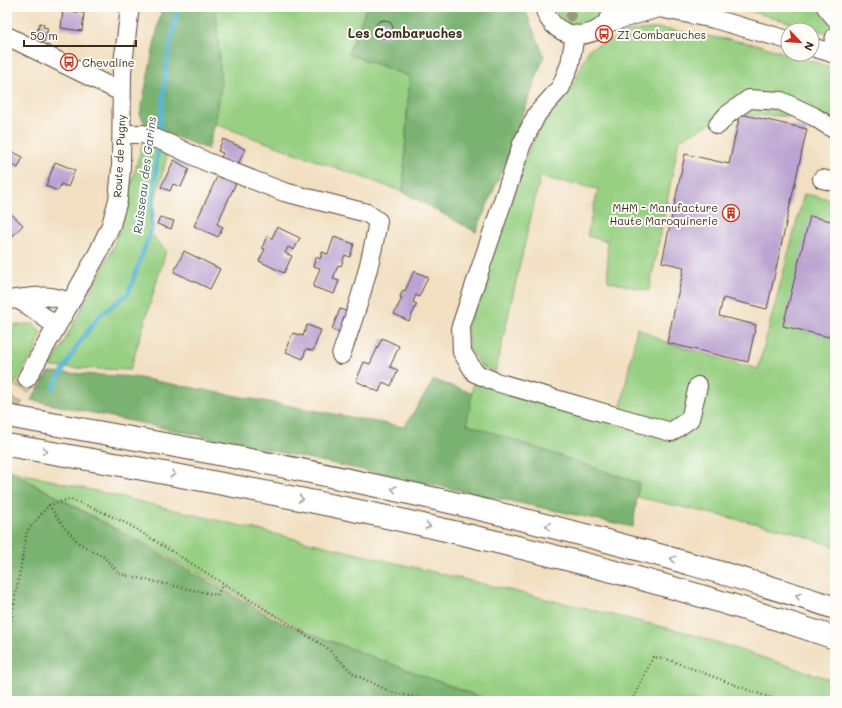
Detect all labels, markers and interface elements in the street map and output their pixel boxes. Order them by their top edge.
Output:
scale bar [24,22,136,48]
north arrow [780,22,820,62]
district label: Les Combaruches [348,24,462,41]
bus stop icon: ZI Combaruches [594,24,614,44]
text: 50 m [30,27,58,43]
place label: ZI Combaruches [617,27,706,42]
text: N [801,39,818,53]
bus stop icon: Chevaline [59,52,79,72]
place label: Chevaline [82,55,135,70]
street label: Route de Pugny [109,114,129,198]
water label: Ruisseau des Garins [129,115,159,235]
place label: MHM - Manufacture Haute Maroquinerie [609,200,718,228]
building icon: MHM - Manufacture Haute Maroquinerie [721,203,741,223]
one-way arrow [42,446,49,455]
one-way arrow [170,469,177,478]
one-way arrow [391,486,397,494]
one-way arrow [298,494,304,502]
one-way arrow [425,522,431,530]
one-way arrow [544,522,551,530]
one-way arrow [670,555,677,564]
one-way arrow [795,592,802,601]

